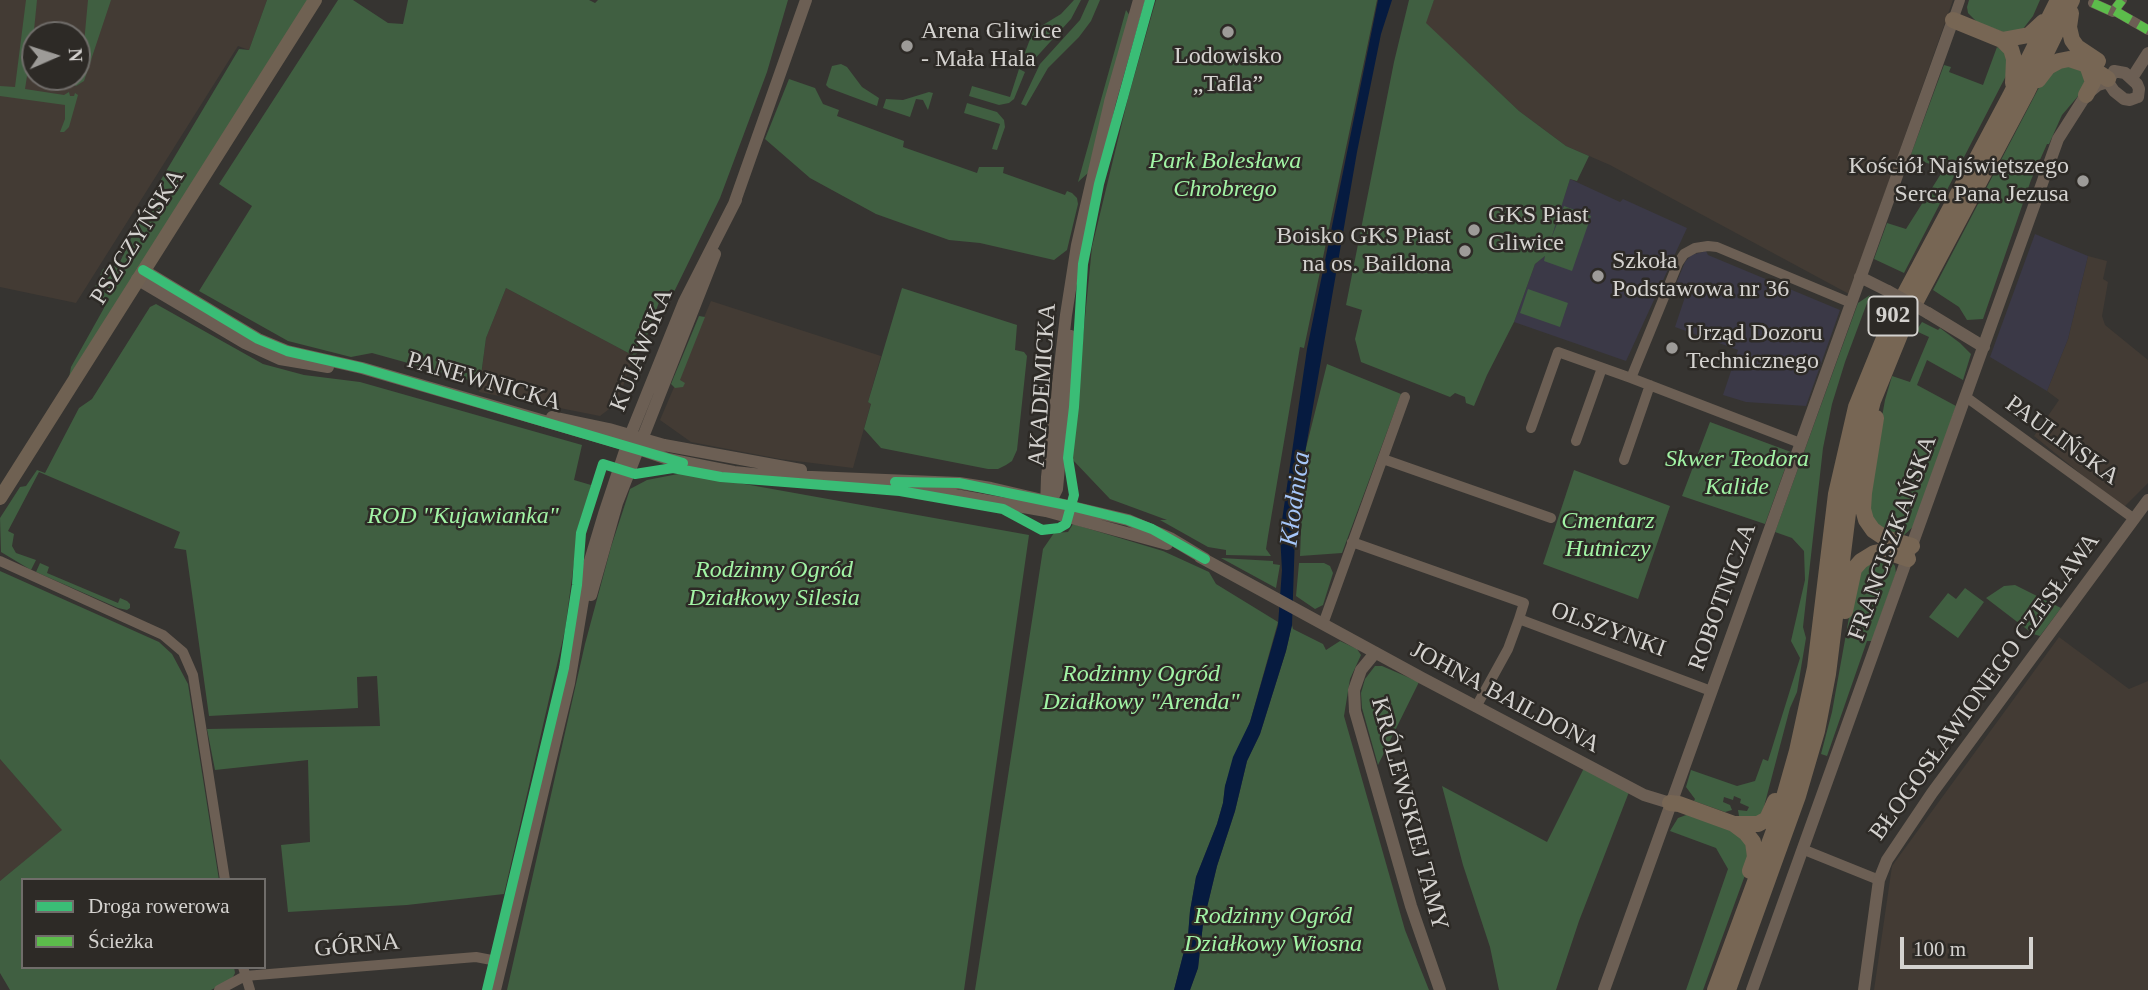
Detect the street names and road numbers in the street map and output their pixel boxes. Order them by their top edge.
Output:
street label: PSZCZYŃSKA [85,164,191,310]
street label: KUJAWSKA [604,284,680,416]
road number: 902 [1868,296,1918,336]
street label: AKADEMICKA [1023,302,1063,468]
street label: PANEWNICKA [404,346,564,418]
street label: PAULIŃSKA [1999,390,2125,492]
street label: FRANCISZKAŃSKA [1843,432,1943,644]
street label: ROBOTNICZA [1683,519,1763,675]
street label: BŁOGOSŁAWIONEGO CZESŁAWA [1864,528,2106,846]
street label: OLSZYNKI [1547,596,1669,664]
street label: JOHNA BAILDONA [1406,636,1604,760]
street label: KRÓLEWSKIEJ TAMY [1364,694,1454,934]
street label: GÓRNA [313,928,401,964]

